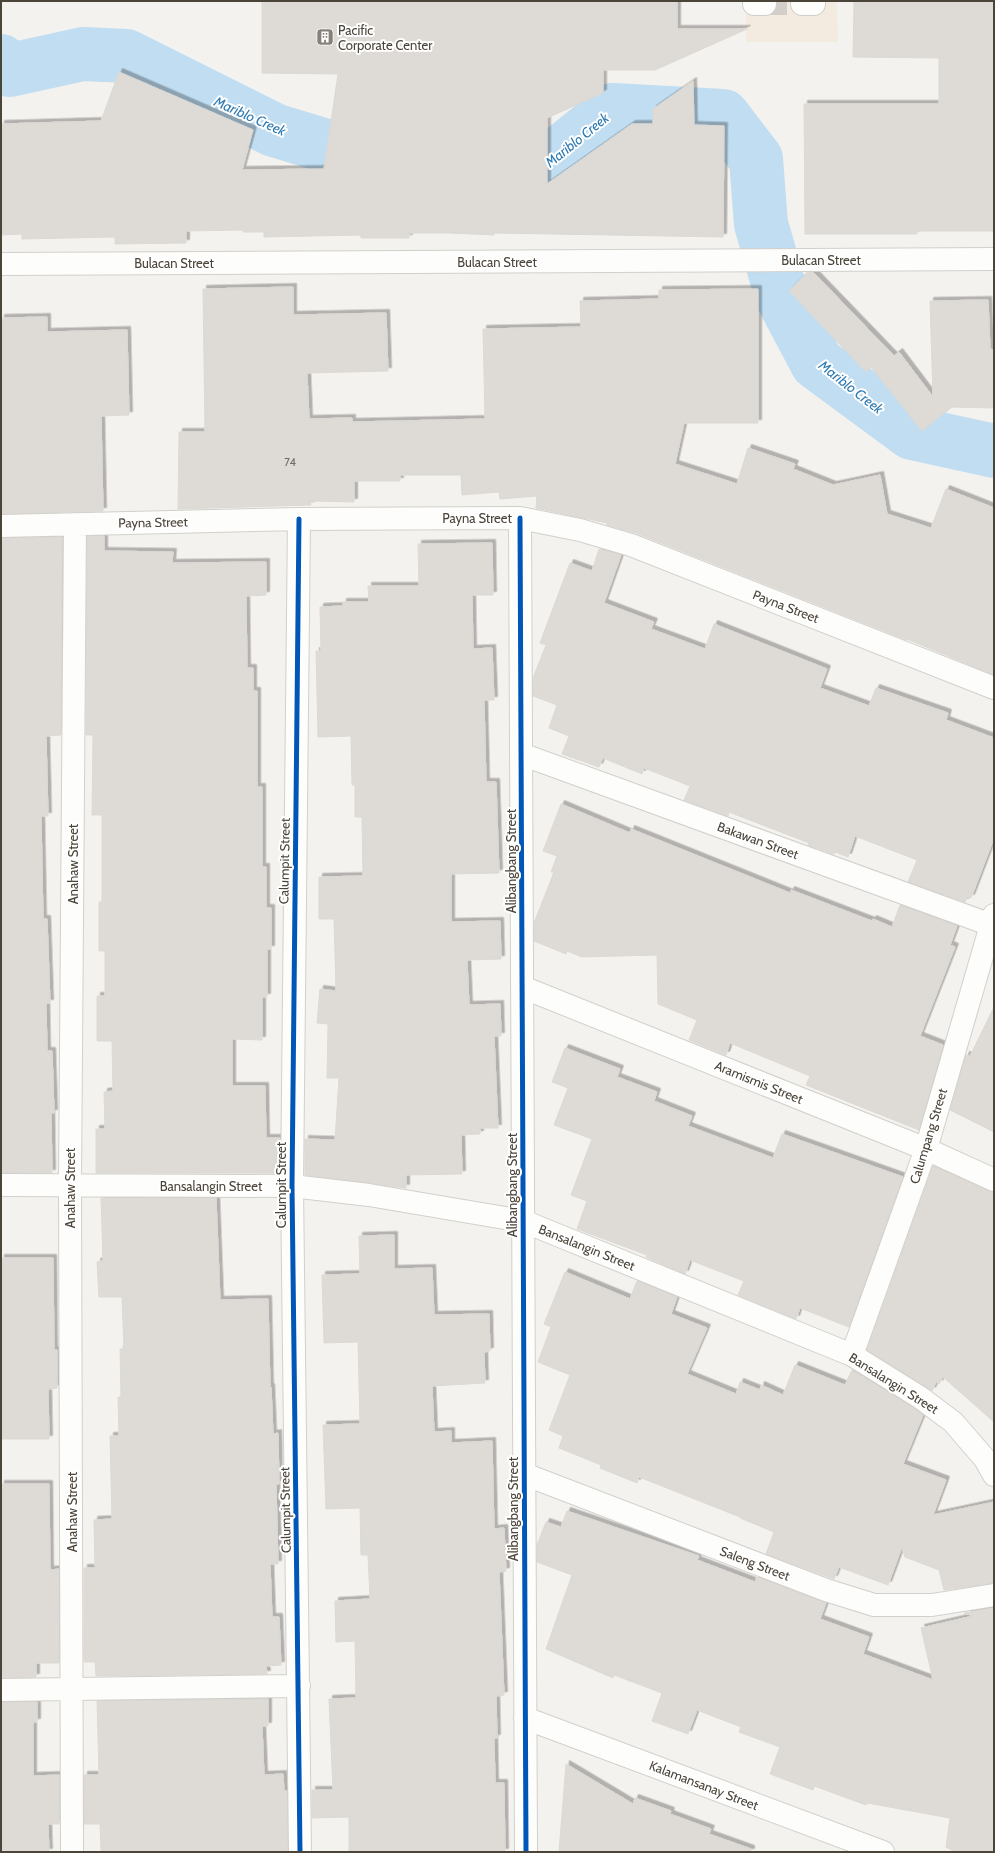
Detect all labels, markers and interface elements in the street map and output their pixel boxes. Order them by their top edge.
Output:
place label: Pacific Corporate Center [338,22,433,53]
building icon: Pacific Corporate Center [315,27,335,47]
water label: Mariblo Creek [210,92,290,140]
water label: Mariblo Creek [541,108,613,172]
street label: Bulacan Street [781,252,861,268]
street label: Bulacan Street [457,254,537,270]
street label: Bulacan Street [134,255,214,271]
water label: Mariblo Creek [814,356,888,418]
house number: 74 [284,455,296,469]
street label: Payna Street [442,510,512,526]
street label: Payna Street [118,513,189,531]
street label: Payna Street [751,586,822,626]
street label: Alibangbang Street [503,808,519,913]
street label: Calumpit Street [275,817,293,904]
street label: Bakawan Street [715,818,801,862]
street label: Anahaw Street [65,823,81,904]
street label: Aramismis Street [713,1057,806,1107]
street label: Calumpang Street [906,1086,950,1186]
street label: Alibangbang Street [504,1132,520,1237]
street label: Calumpit Street [273,1141,289,1228]
street label: Anahaw Street [62,1147,78,1228]
street label: Bansalangin Street [160,1178,263,1194]
street label: Bansalangin Street [536,1220,638,1274]
street label: Bansalangin Street [846,1349,942,1417]
street label: Alibangbang Street [505,1456,521,1561]
street label: Calumpit Street [276,1466,294,1553]
street label: Anahaw Street [64,1471,80,1552]
street label: Saleng Street [718,1542,793,1584]
street label: Kalamansanay Street [647,1757,761,1813]

